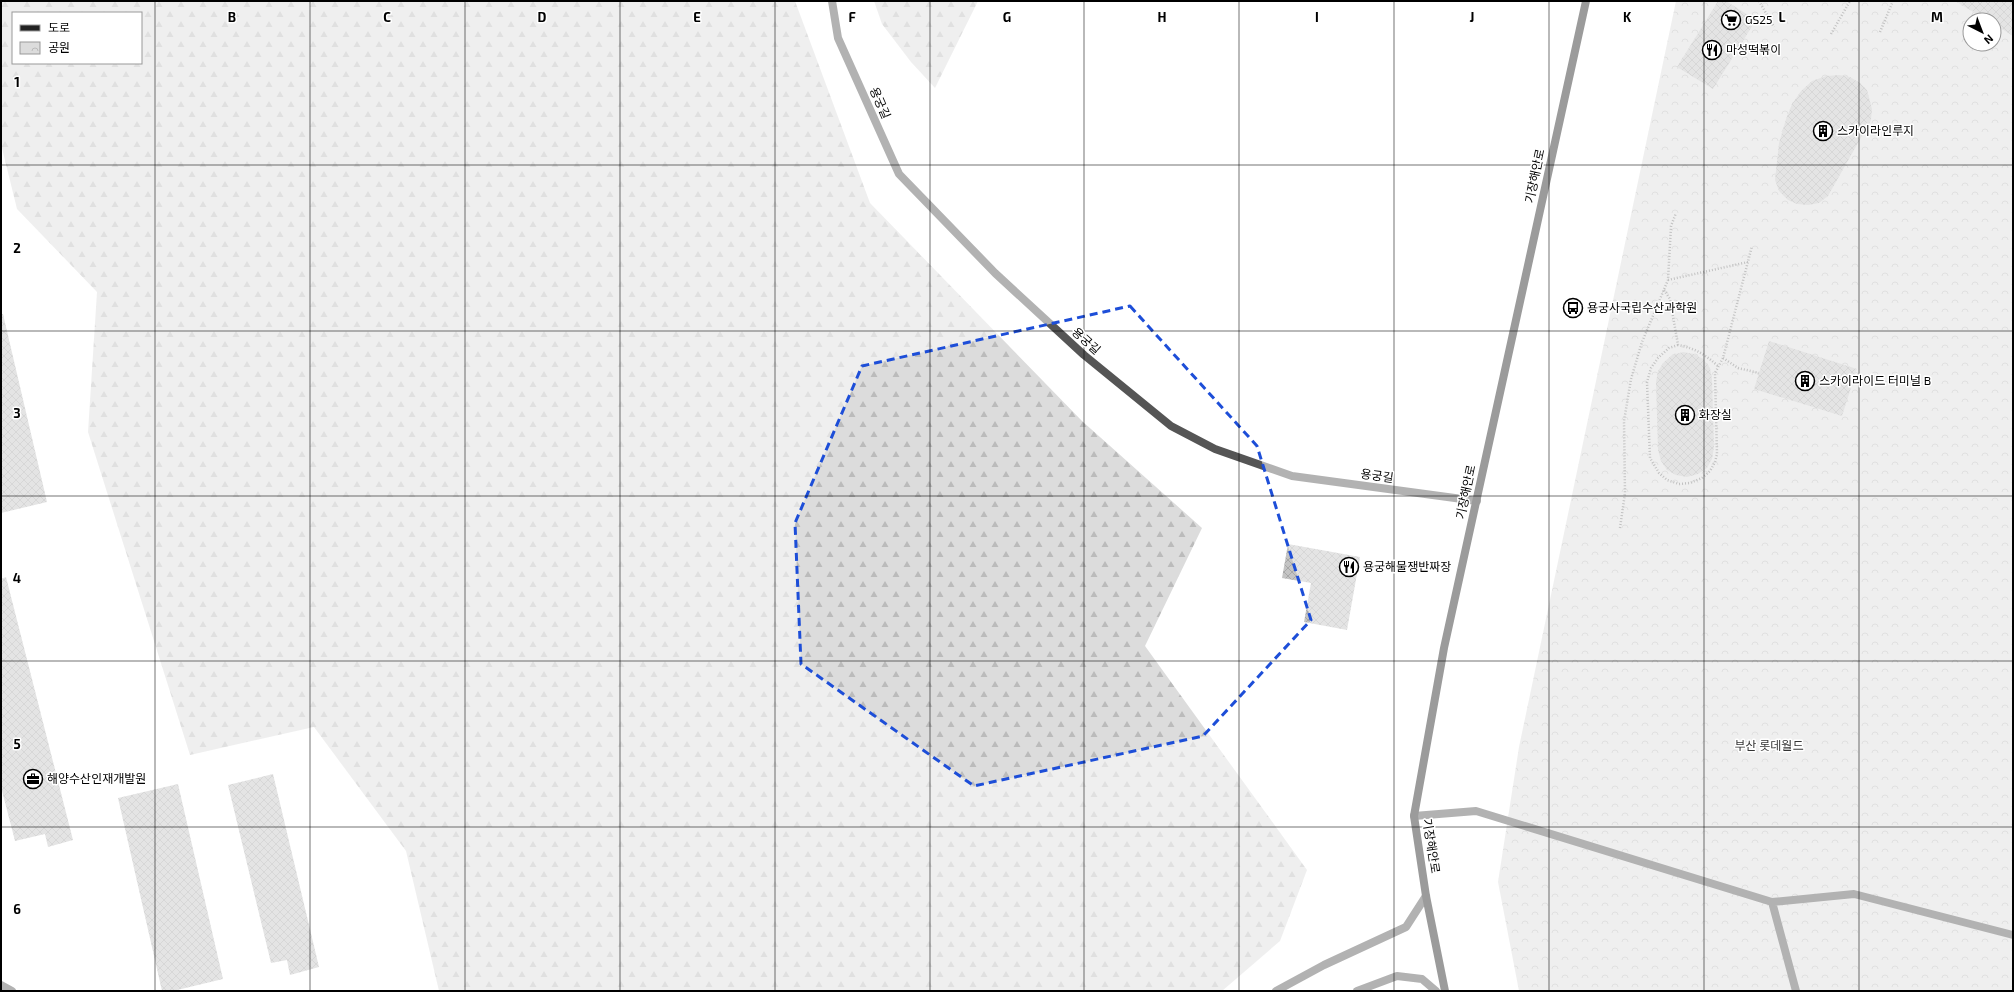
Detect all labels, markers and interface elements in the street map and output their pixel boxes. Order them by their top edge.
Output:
text: B [228,9,236,25]
text: C [383,9,391,25]
text: D [538,9,547,25]
text: E [693,9,701,25]
text: F [848,9,856,25]
text: G [1003,9,1011,25]
text: H [1158,9,1167,25]
text: I [1315,9,1319,25]
text: J [1470,9,1474,25]
text: K [1623,9,1632,25]
supermarket icon: GS25 [1720,9,1742,31]
text: L [1779,9,1786,25]
text: M [1931,9,1943,25]
legend [12,12,142,64]
place label: GS25 [1745,12,1772,26]
north arrow [1962,12,2002,52]
text: 도로 [48,20,70,34]
text: N [1982,32,1996,47]
restaurant icon: 마성떡볶이 [1701,39,1723,61]
text: 공원 [48,40,70,54]
place label: 마성떡볶이 [1726,42,1781,56]
text: 1 [14,74,20,90]
street label: 용궁길 [868,85,894,121]
building icon: 스카이라인루지 [1812,120,1834,142]
place label: 스카이라인루지 [1837,123,1914,137]
street label: 기장해안로 [1521,147,1547,204]
text: 2 [13,240,21,256]
bus stop icon: 용궁사국립수산과학원 [1562,297,1584,319]
place label: 용궁사국립수산과학원 [1587,300,1697,314]
street label: 용궁길 [1070,324,1104,357]
building icon: 스카이라이드 터미널 B [1794,370,1816,392]
place label: 스카이라이드 터미널 B [1819,373,1931,387]
building icon: 화장실 [1674,404,1696,426]
text: 3 [13,405,21,421]
place label: 화장실 [1699,407,1732,421]
street label: 기장해안로 [1452,463,1478,520]
street label: 용궁길 [1360,466,1395,484]
restaurant icon: 용궁해물쟁반짜장 [1338,556,1360,578]
place label: 용궁해물쟁반짜장 [1363,559,1451,573]
text: 4 [13,570,21,586]
text: 5 [13,736,21,752]
park label: 부산 롯데월드 [1735,738,1803,752]
office icon: 해양수산인재개발원 [22,768,44,790]
place label: 해양수산인재개발원 [47,771,146,785]
street label: 기장해안로 [1421,817,1443,874]
text: 6 [13,901,21,917]

